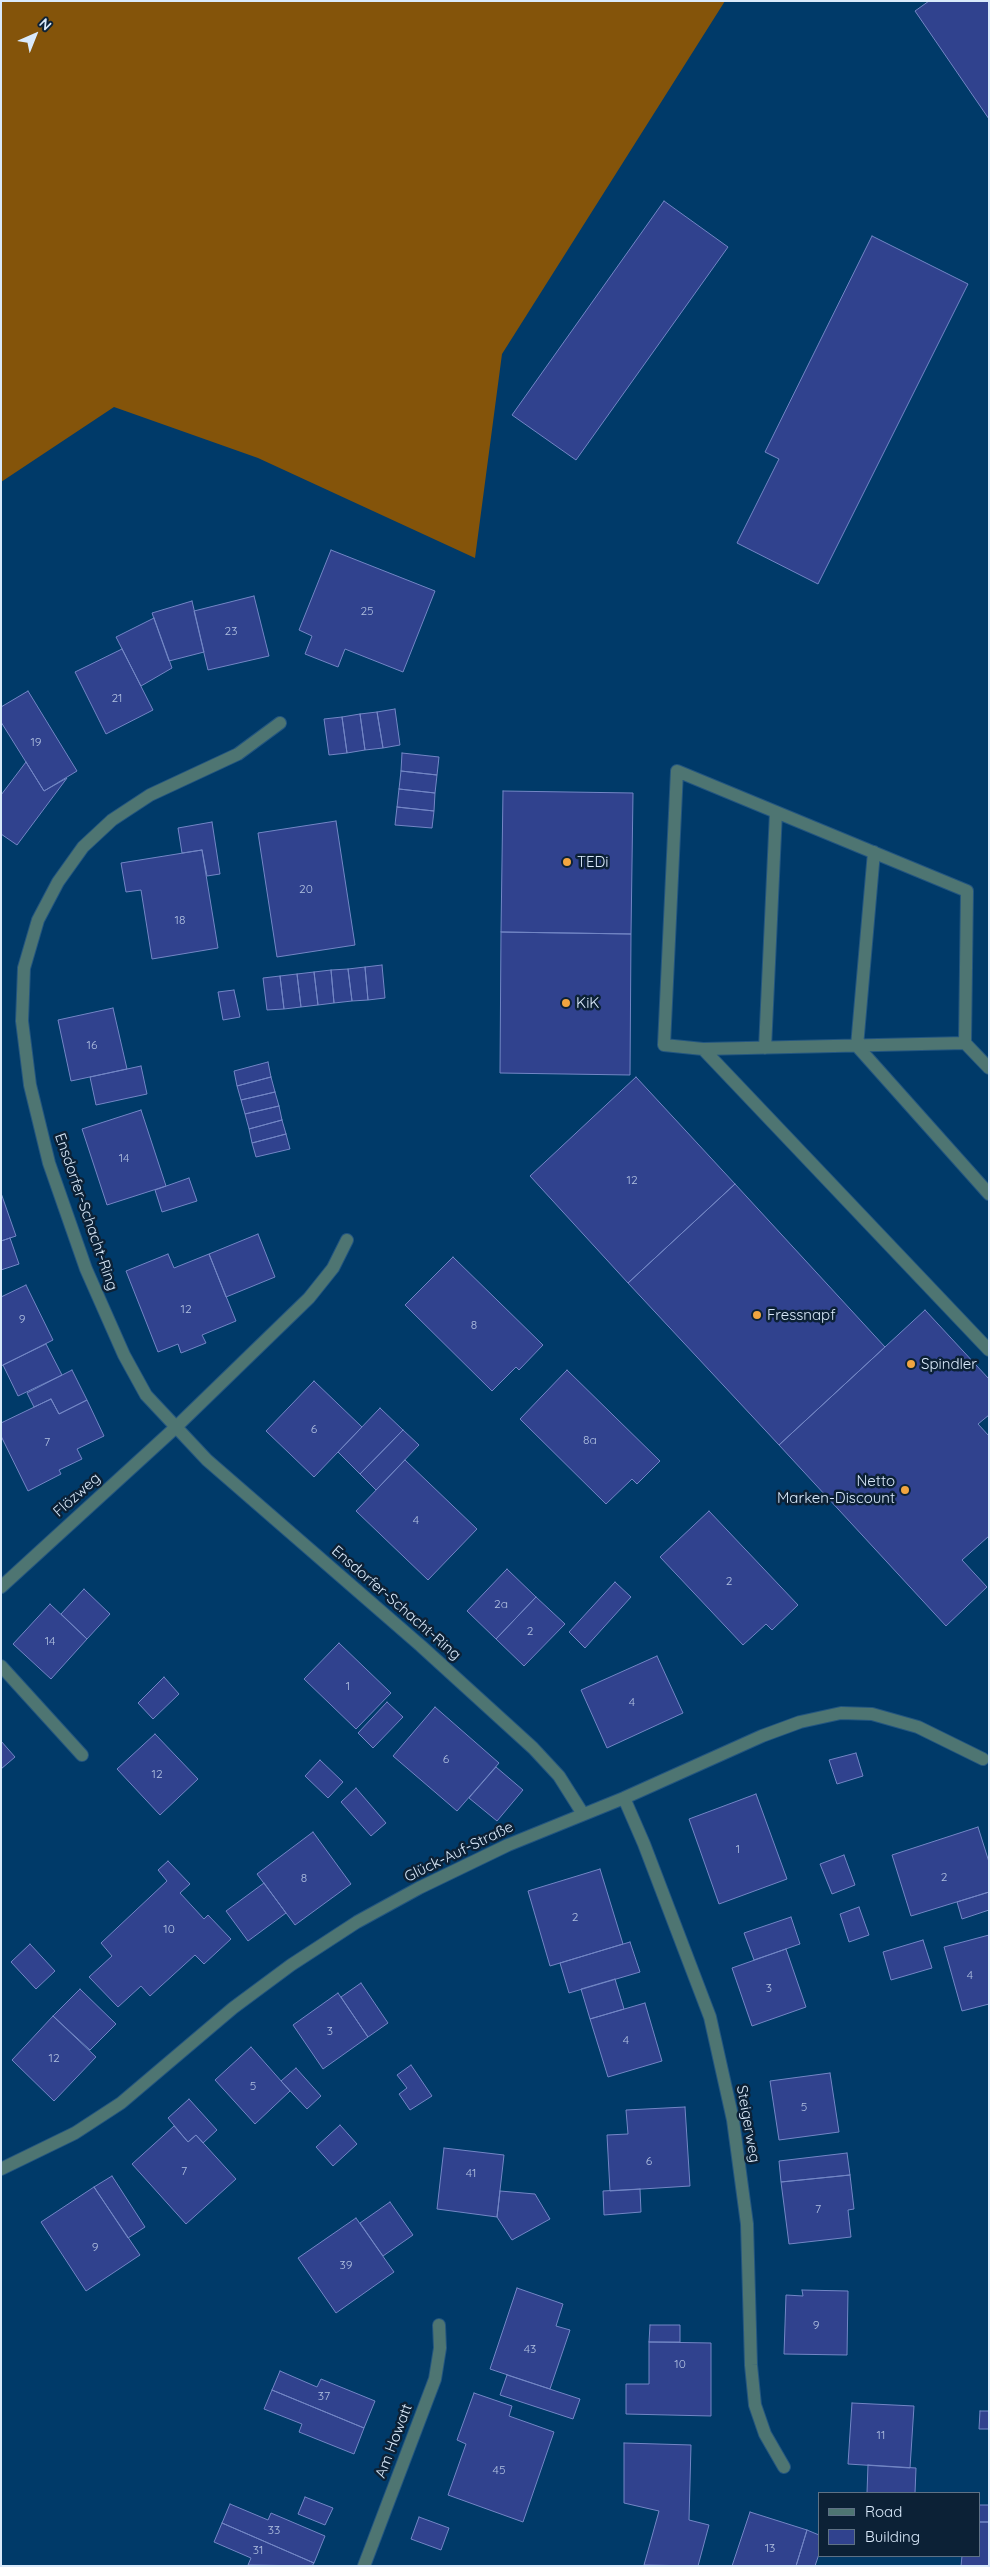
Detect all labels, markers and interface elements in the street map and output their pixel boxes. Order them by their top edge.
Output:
north arrow [10,10,60,60]
text: N [35,14,55,34]
house number: 25 [360,604,374,618]
house number: 23 [225,624,237,638]
house number: 21 [111,691,123,705]
house number: 19 [30,735,42,749]
place label: TEDi [577,853,609,871]
marker: TEDi [561,856,573,868]
house number: 20 [299,882,313,896]
house number: 18 [175,913,185,927]
place label: KiK [576,994,599,1012]
marker: KiK [560,997,572,1009]
house number: 16 [87,1038,97,1052]
street label: Ensdorfer-Schacht-Ring [51,1131,121,1293]
house number: 14 [119,1151,129,1165]
house number: 12 [626,1173,638,1187]
house number: 12 [180,1302,192,1316]
place label: Fressnapf [767,1306,836,1324]
marker: Fressnapf [751,1309,763,1321]
house number: 9 [19,1312,25,1326]
house number: 8 [471,1318,477,1332]
place label: Spindler [921,1355,977,1373]
marker: Spindler [905,1358,917,1370]
house number: 6 [311,1422,317,1436]
house number: 8a [583,1433,597,1447]
house number: 7 [44,1435,50,1449]
street label: Flözweg [50,1469,104,1521]
place label: Netto Marken-Discount [777,1472,895,1507]
marker: Netto Marken-Discount [899,1484,911,1496]
house number: 4 [413,1513,419,1527]
street label: Ensdorfer-Schacht-Ring [328,1542,464,1664]
house number: 2 [726,1574,732,1588]
house number: 2a [494,1597,508,1611]
house number: 2 [527,1624,533,1638]
house number: 14 [45,1634,55,1648]
house number: 1 [346,1679,350,1693]
house number: 4 [629,1695,635,1709]
house number: 6 [443,1752,449,1766]
house number: 12 [151,1767,163,1781]
street label: Glück-Auf-Straße [402,1818,516,1886]
house number: 1 [736,1842,740,1856]
house number: 2 [941,1870,947,1884]
house number: 8 [301,1871,307,1885]
house number: 2 [572,1910,578,1924]
house number: 10 [163,1922,175,1936]
house number: 4 [967,1968,973,1982]
house number: 3 [766,1981,772,1995]
house number: 3 [327,2024,333,2038]
house number: 4 [623,2033,629,2047]
house number: 12 [48,2051,60,2065]
house number: 5 [250,2079,256,2093]
street label: Steigerweg [732,2084,764,2164]
house number: 5 [801,2100,807,2114]
house number: 6 [646,2154,652,2168]
house number: 7 [181,2164,187,2178]
house number: 41 [466,2166,476,2180]
house number: 7 [815,2202,821,2216]
house number: 9 [92,2240,98,2254]
house number: 39 [340,2258,352,2272]
house number: 9 [813,2318,819,2332]
house number: 43 [524,2342,536,2356]
house number: 10 [674,2357,686,2371]
house number: 37 [318,2389,330,2403]
street label: Am Howatt [372,2401,416,2481]
house number: 11 [877,2428,885,2442]
house number: 45 [493,2463,505,2477]
legend [818,2492,980,2557]
text: Road [865,2502,902,2521]
house number: 33 [268,2523,280,2537]
text: Building [865,2527,920,2546]
house number: 13 [765,2541,775,2555]
house number: 31 [253,2543,263,2557]

